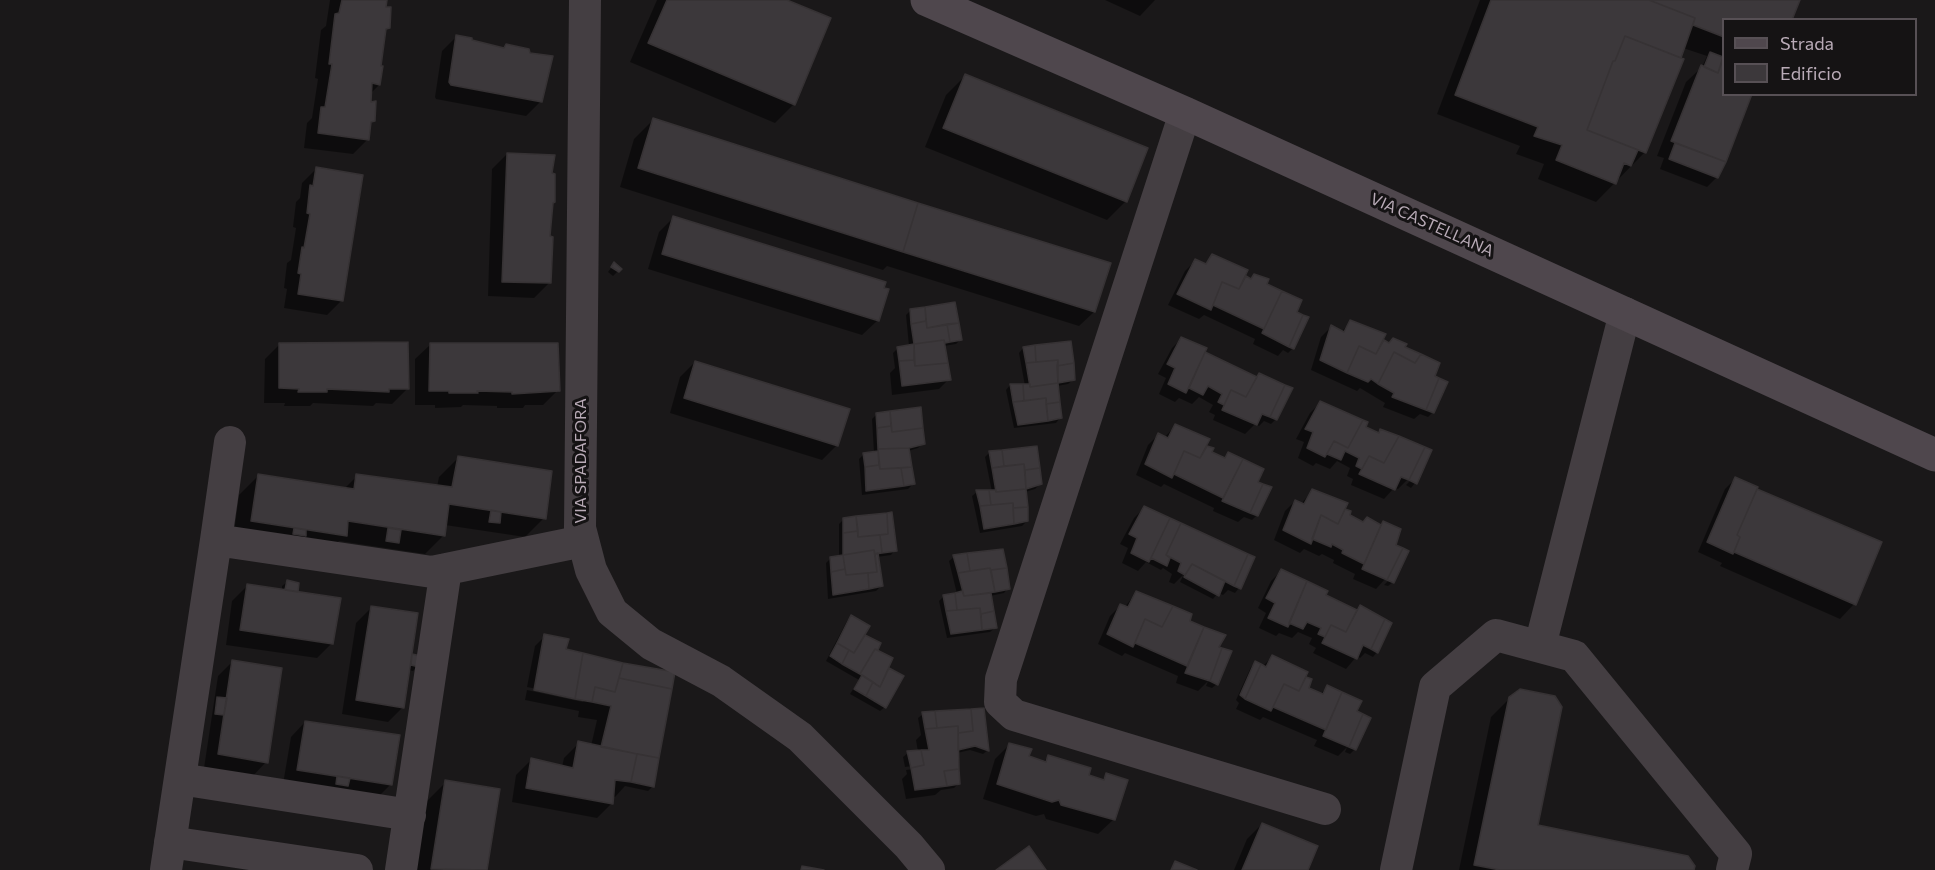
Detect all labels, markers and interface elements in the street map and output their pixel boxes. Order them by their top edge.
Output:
legend [1722,18,1917,96]
text: Strada [1780,32,1834,54]
text: Edificio [1780,62,1842,84]
street label: VIA CASTELLANA [1367,189,1497,261]
street label: VIA SPADAFORA [571,398,591,524]

